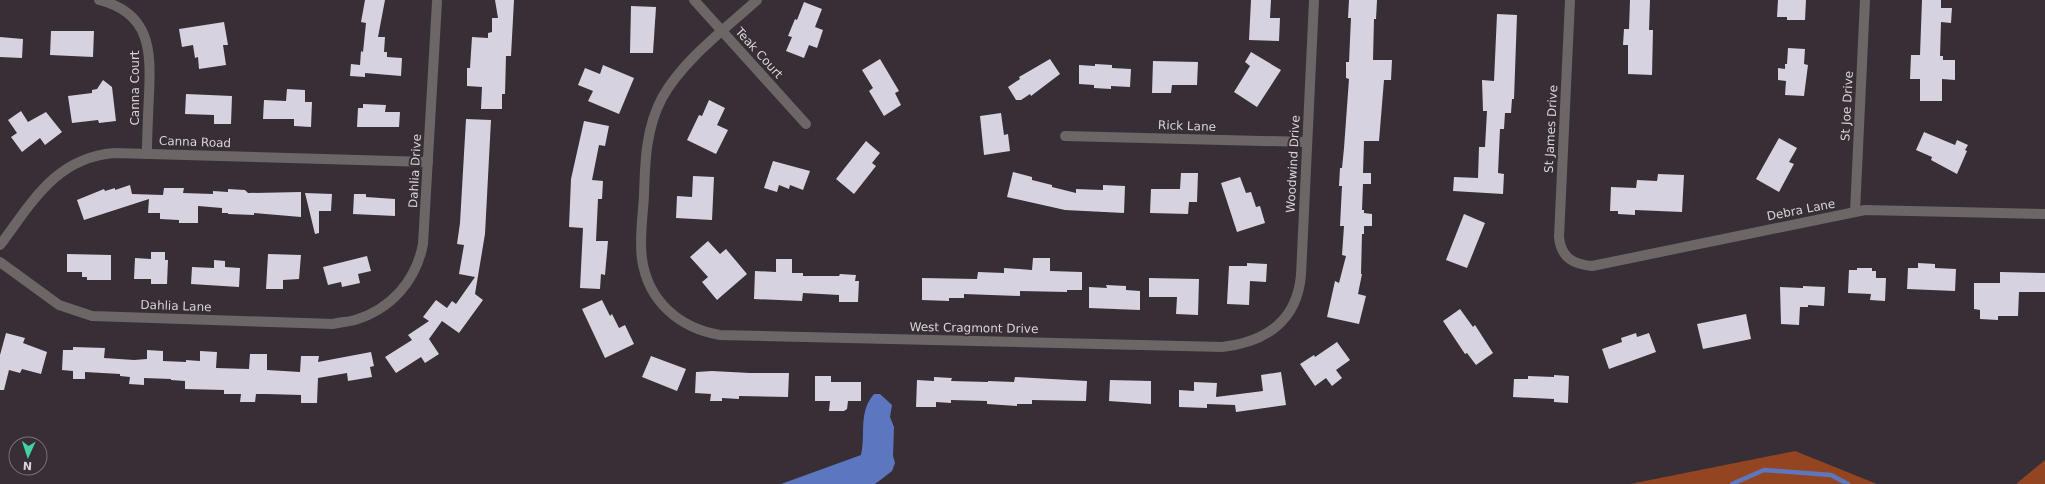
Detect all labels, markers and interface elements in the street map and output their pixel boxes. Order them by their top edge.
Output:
street label: Teak Court [732,24,786,82]
street label: Canna Court [128,50,142,126]
street label: St Joe Drive [1838,71,1856,141]
street label: St James Drive [1542,85,1560,173]
street label: Woodwind Drive [1283,115,1303,213]
street label: Rick Lane [1158,118,1216,134]
street label: Canna Road [159,134,231,150]
street label: Dahlia Drive [406,134,424,208]
street label: Debra Lane [1766,197,1836,223]
street label: Dahlia Lane [140,298,212,314]
street label: West Cragmont Drive [910,320,1038,336]
north arrow [8,436,48,476]
text: N [23,459,32,472]

